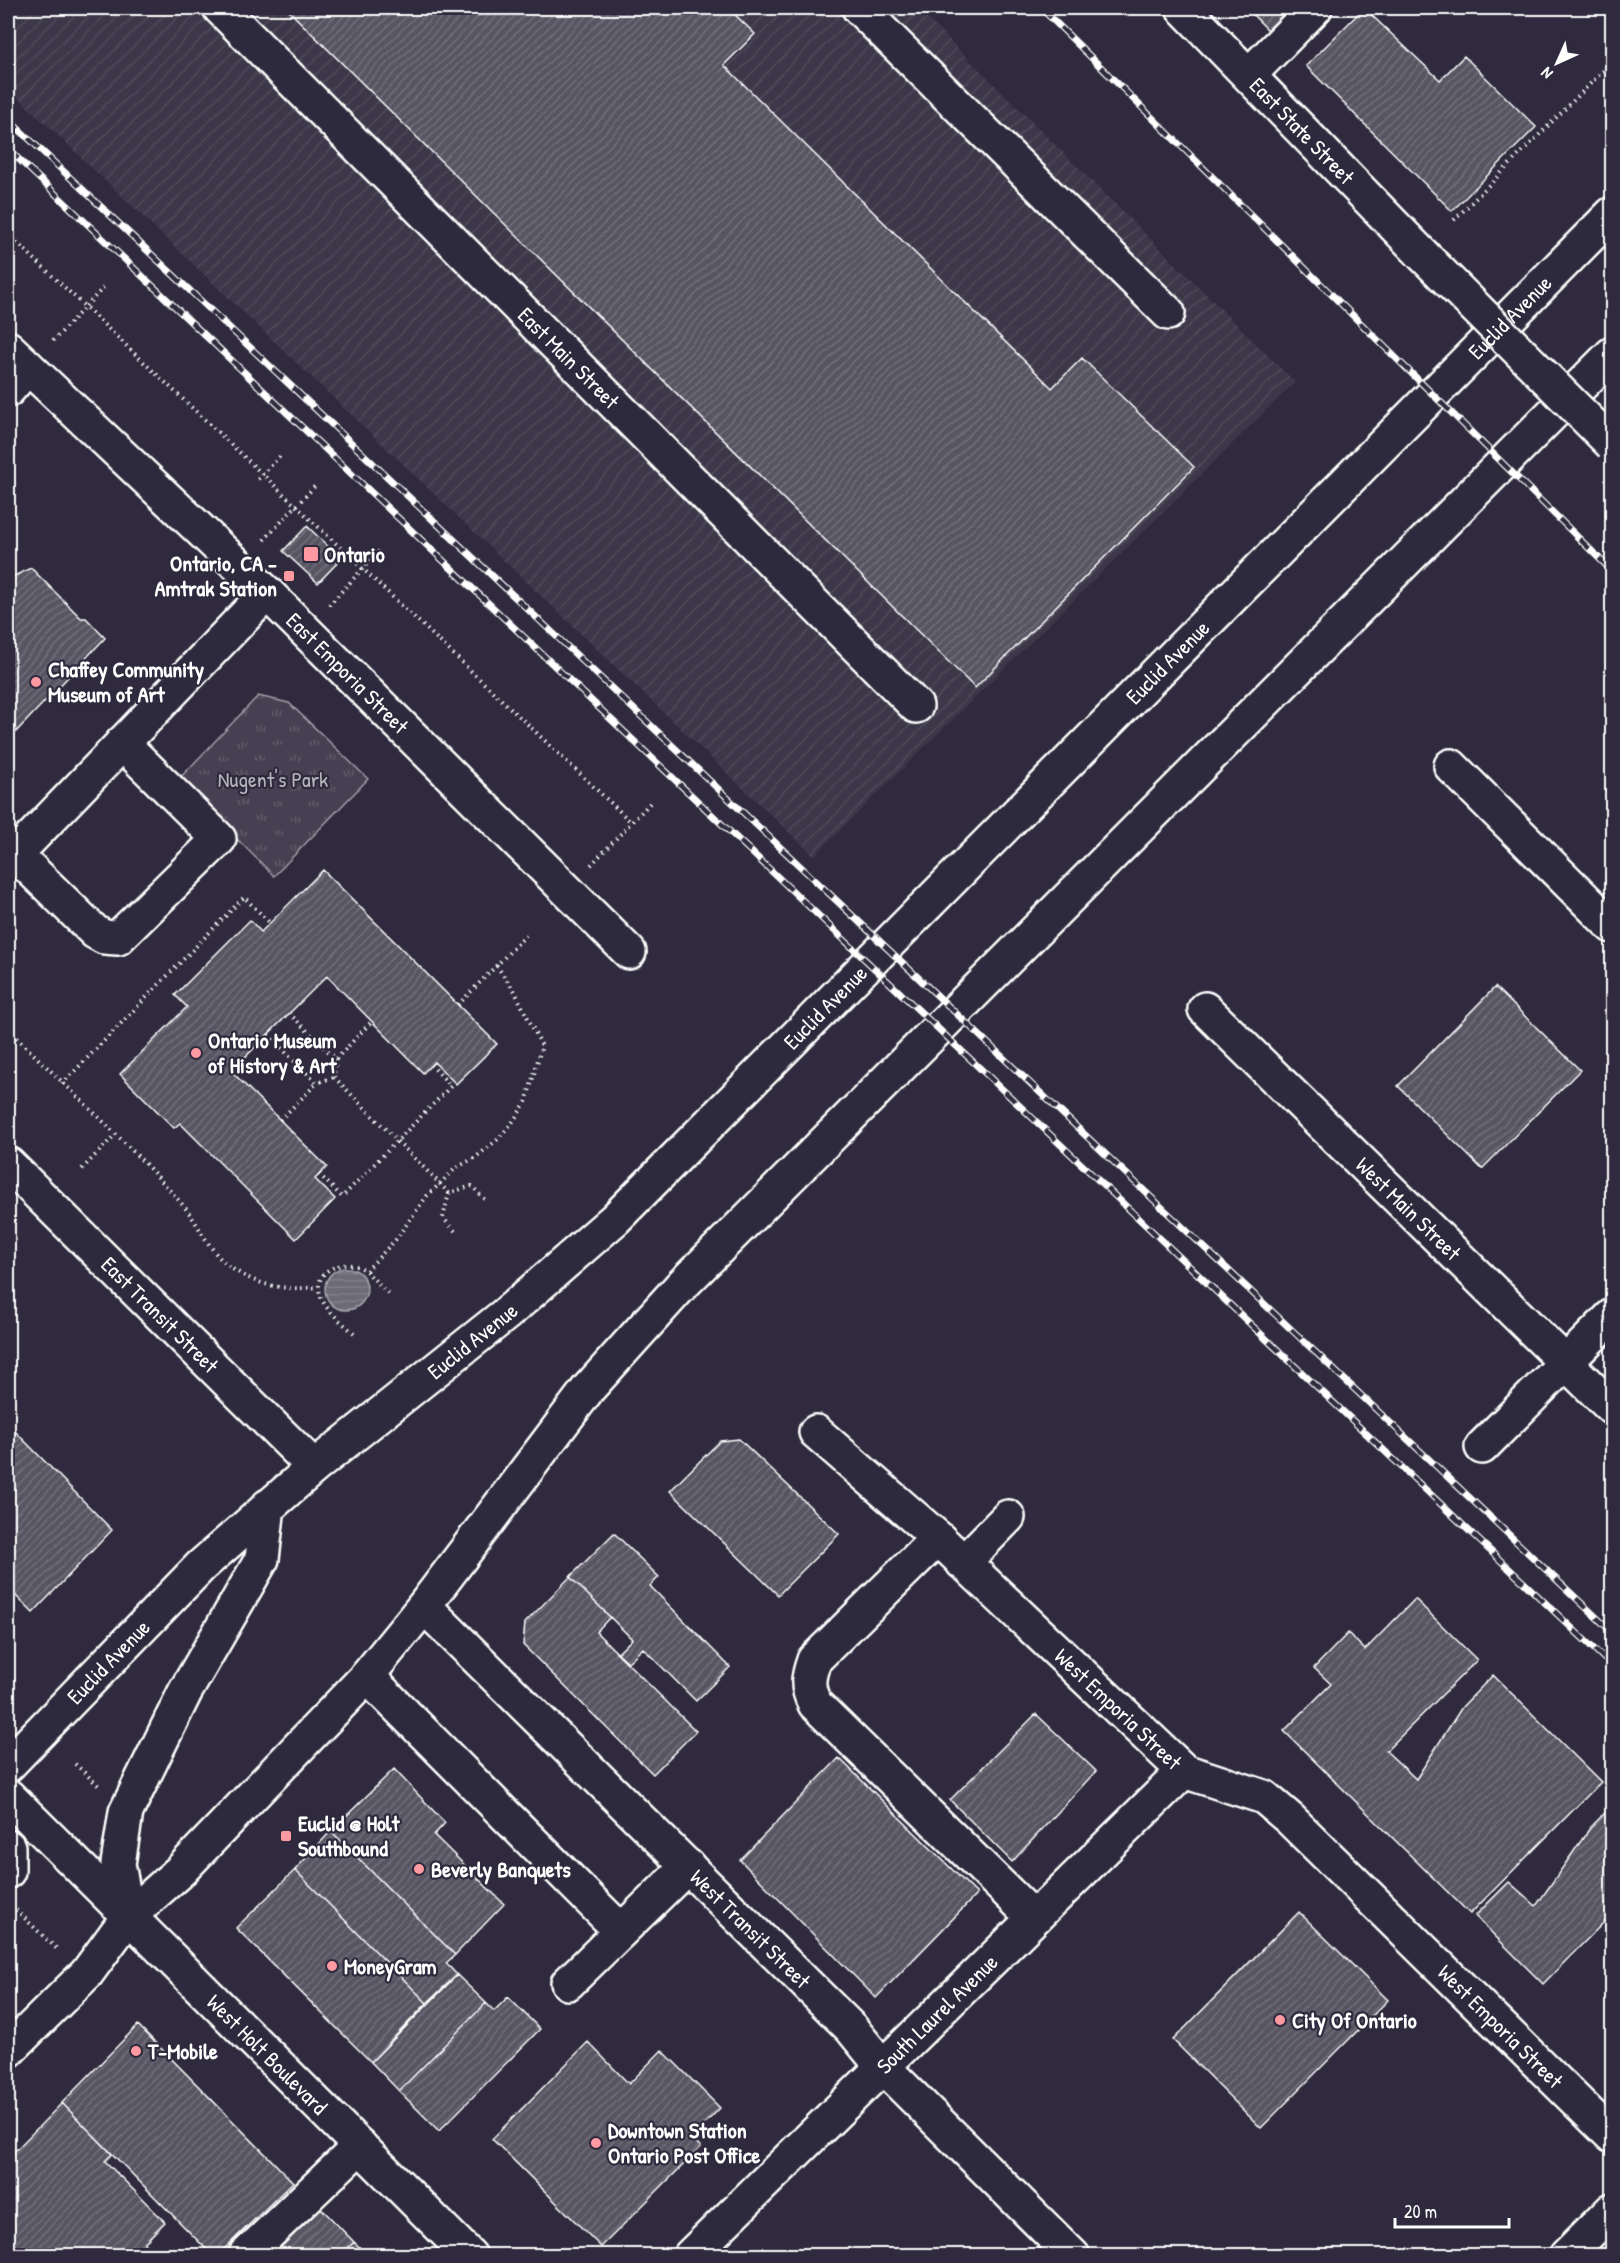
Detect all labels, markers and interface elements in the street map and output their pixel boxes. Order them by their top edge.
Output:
north arrow [1527,33,1587,93]
text: N [1535,62,1557,84]
street label: East State Street [1243,71,1361,191]
street label: Euclid Avenue [1461,268,1558,366]
street label: East Main Street [511,300,626,416]
place label: Ontario [324,539,385,569]
marker: Ontario [302,545,320,563]
place label: Ontario, CA - Amtrak Station [155,548,277,603]
marker: Ontario, CA - Amtrak Station [282,569,296,583]
street label: East Emporia Street [280,606,416,740]
street label: Euclid Avenue [1119,613,1216,711]
place label: Chaffey Community Museum of Art [48,654,205,709]
marker: Chaffey Community Museum of Art [29,675,43,689]
park label: Nugent's Park [218,764,328,794]
street label: Euclid Avenue [777,958,874,1056]
place label: Ontario Museum of History & Art [208,1025,338,1081]
marker: Ontario Museum of History & Art [189,1046,203,1060]
street label: West Main Street [1349,1150,1468,1267]
street label: East Transit Street [95,1250,226,1380]
street label: Euclid Avenue [421,1295,524,1386]
street label: Euclid Avenue [60,1612,157,1711]
street label: West Emporia Street [1048,1641,1189,1777]
place label: Euclid @ Holt Southbound [298,1808,401,1863]
marker: Euclid @ Holt Southbound [279,1829,293,1843]
place label: Beverly Banquets [431,1854,571,1885]
marker: Beverly Banquets [412,1862,426,1876]
street label: West Transit Street [684,1862,818,1995]
street label: South Laurel Avenue [870,1947,1004,2080]
place label: MoneyGram [344,1951,437,1982]
street label: West Emporia Street [1431,1958,1570,2095]
marker: MoneyGram [325,1959,339,1973]
street label: West Holt Boulevard [200,1987,335,2121]
place label: City Of Ontario [1292,2005,1417,2036]
marker: City Of Ontario [1273,2013,1287,2027]
place label: T-Mobile [147,2036,218,2066]
marker: T-Mobile [129,2044,143,2058]
place label: Downtown Station Ontario Post Office [608,2115,760,2170]
marker: Downtown Station Ontario Post Office [589,2136,603,2150]
scale bar [1395,2191,1509,2229]
text: 20 m [1404,2199,1437,2224]

